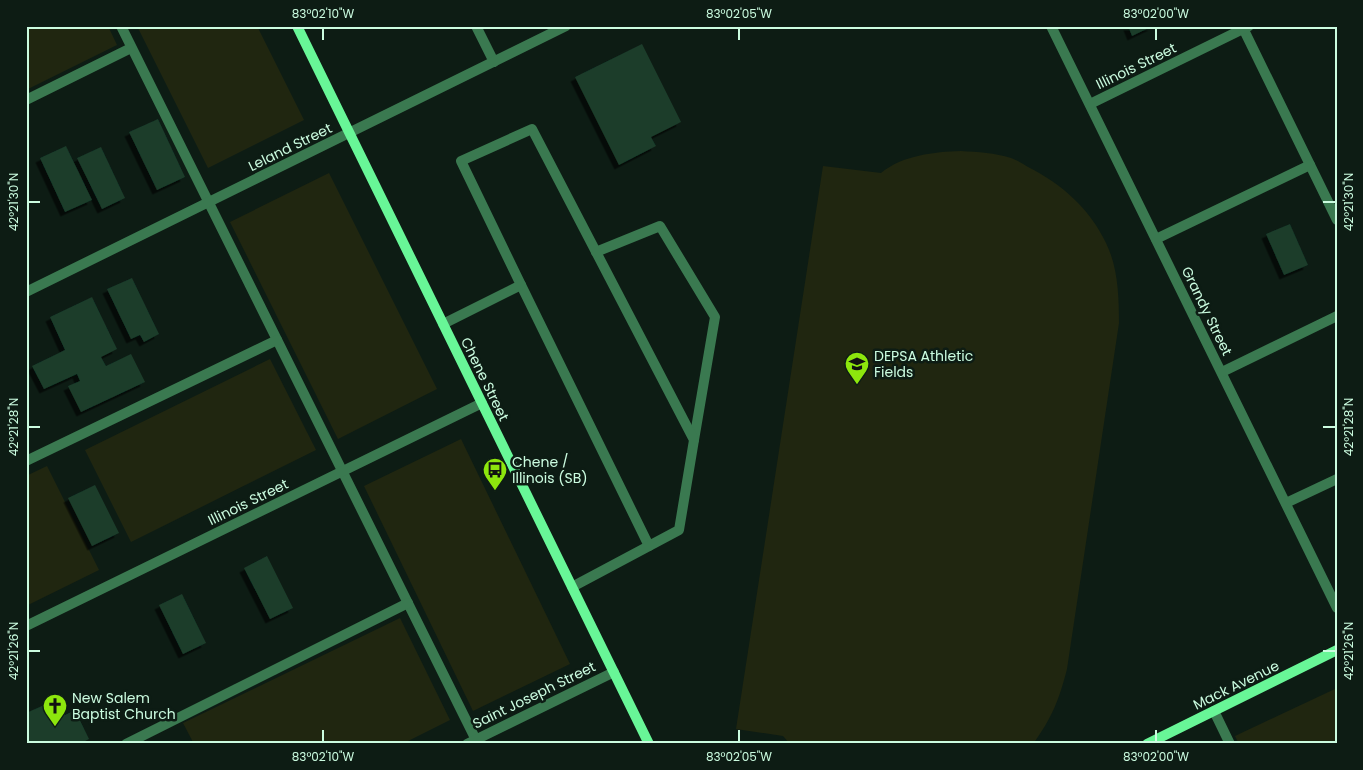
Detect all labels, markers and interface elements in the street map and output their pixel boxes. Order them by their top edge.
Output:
text: 83°02'10"W [292,5,355,22]
text: 83°02'05"W [706,5,772,22]
text: 83°02'00"W [1123,5,1189,22]
street label: Illinois Street [1092,38,1180,94]
street label: Leland Street [245,118,335,176]
text: 42°21'30"N [5,173,22,231]
text: 42°21'30"N [1340,173,1357,231]
street label: Grandy Street [1177,263,1237,359]
street label: Chene Street [456,334,514,424]
place label: DEPSA Athletic Fields [874,346,973,382]
school or university icon: DEPSA Athletic Fields [844,351,870,385]
text: 42°21'28"N [5,398,22,456]
text: 42°21'28"N [1340,398,1357,456]
place label: Chene / Illinois (SB) [512,452,588,488]
bus stop icon: Chene / Illinois (SB) [482,457,508,491]
street label: Illinois Street [204,474,292,530]
text: 42°21'26"N [5,622,22,680]
text: 42°21'26"N [1340,622,1357,680]
street label: Mack Avenue [1190,655,1283,714]
street label: Saint Joseph Street [469,657,599,733]
place label: New Salem Baptist Church [72,688,176,724]
church icon: New Salem Baptist Church [42,693,68,727]
text: 83°02'10"W [292,748,355,765]
text: 83°02'05"W [706,748,772,765]
text: 83°02'00"W [1123,748,1189,765]

